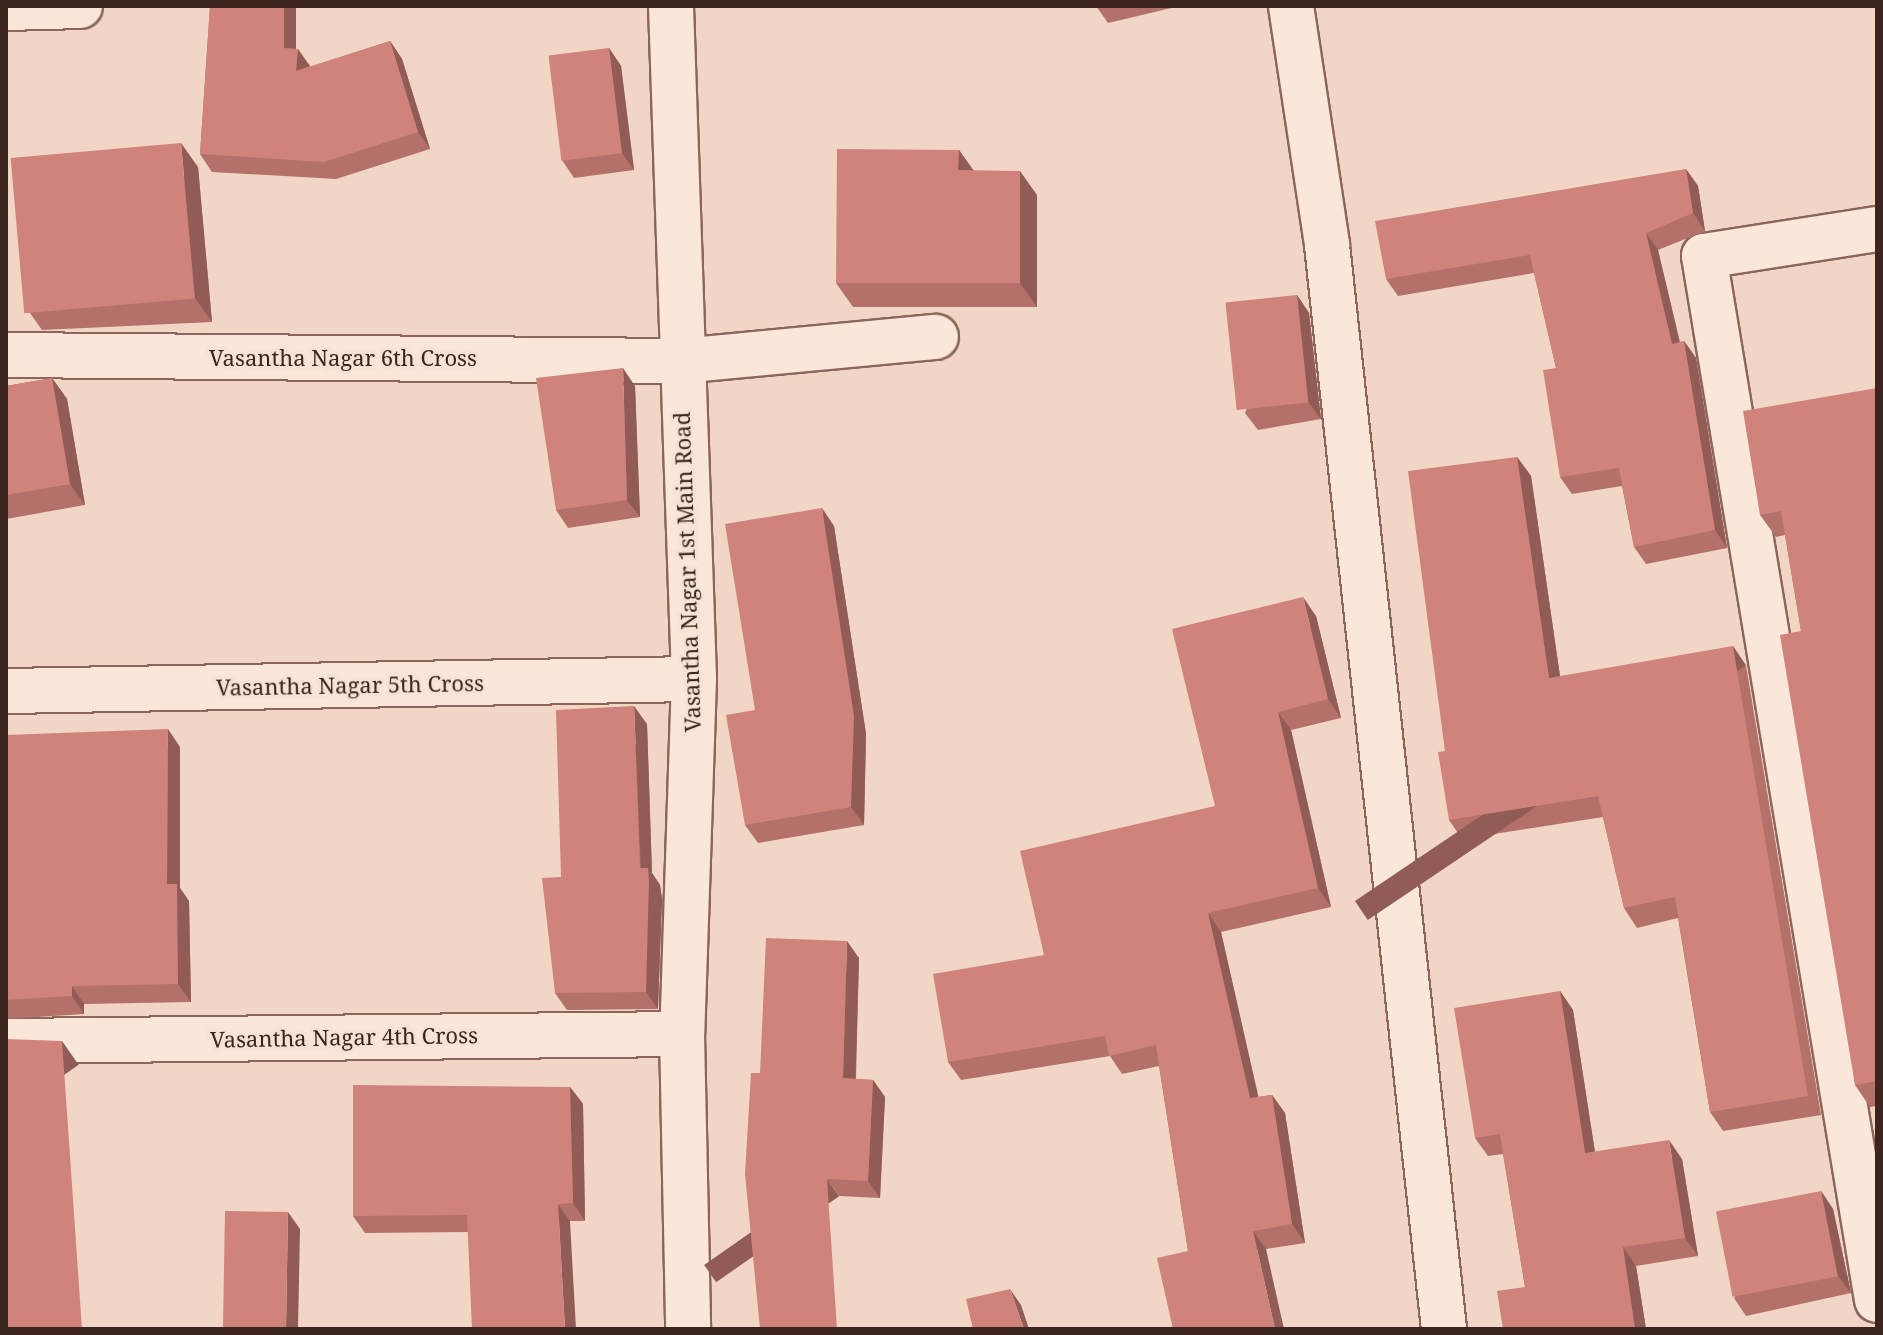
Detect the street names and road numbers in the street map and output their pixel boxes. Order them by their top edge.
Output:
street label: Vasantha Nagar 6th Cross [209,345,477,371]
street label: Vasantha Nagar 1st Main Road [668,411,706,733]
street label: Vasantha Nagar 5th Cross [216,669,484,701]
street label: Vasantha Nagar 4th Cross [210,1021,478,1053]

